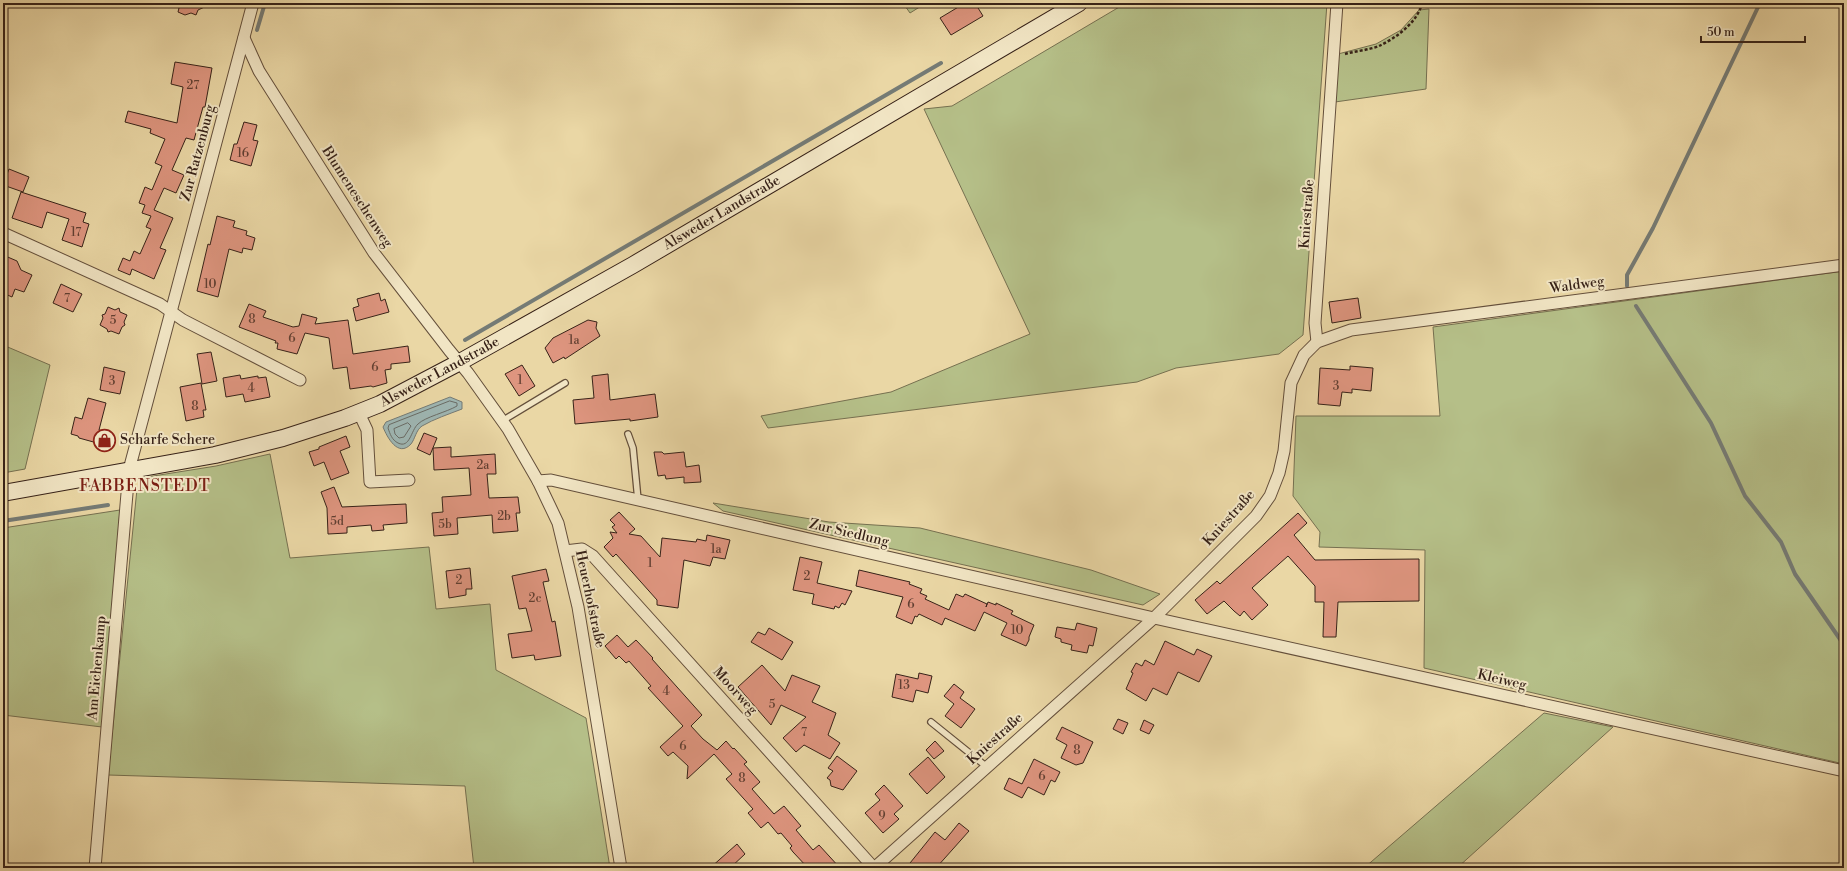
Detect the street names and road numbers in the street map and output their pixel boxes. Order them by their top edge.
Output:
street label: Zur Ratzenburg [176,102,220,203]
street label: Blumeneschenweg [317,142,397,252]
street label: Alsweder Landstraße [659,171,784,255]
street label: Kniestraße [1296,179,1318,249]
street label: Waldweg [1548,272,1606,298]
street label: Alsweder Landstraße [376,333,503,412]
street label: Kniestraße [1199,486,1259,550]
street label: Zur Siedlung [807,515,891,551]
street label: Heuerhofstraße [571,548,609,650]
street label: Am Eichenkamp [83,615,111,722]
street label: Moorweg [709,663,762,719]
street label: Kleiweg [1476,666,1529,695]
street label: Kniestraße [963,709,1027,769]

